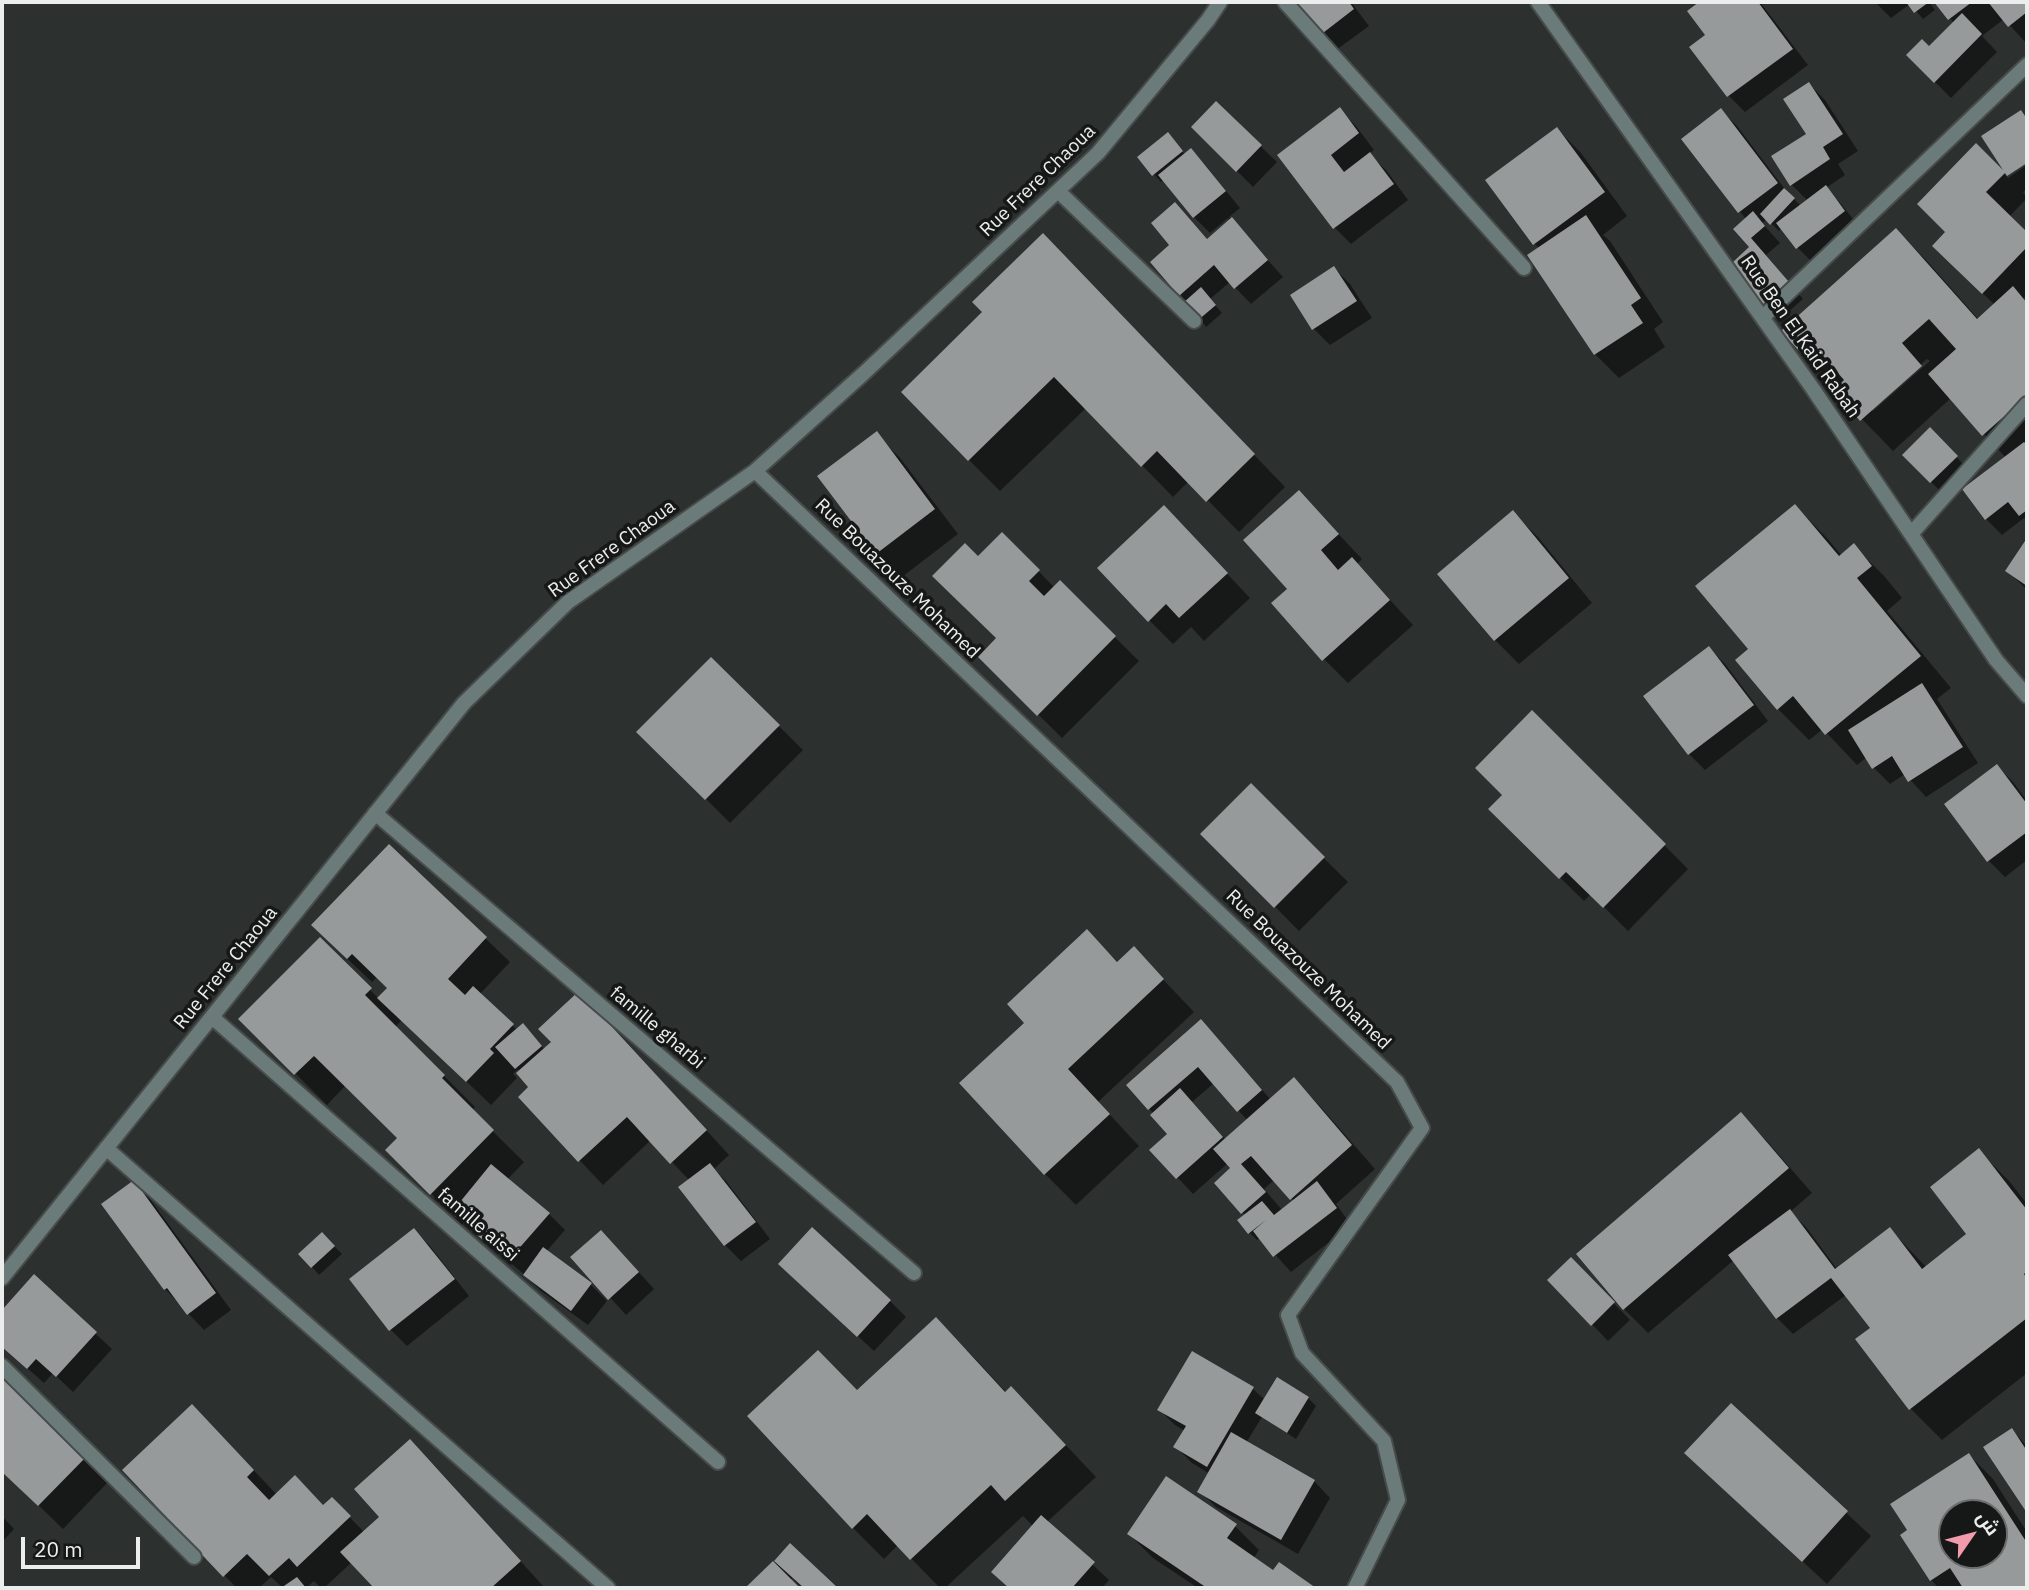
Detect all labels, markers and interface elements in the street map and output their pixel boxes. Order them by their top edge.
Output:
street label: Rue Frere Chaoua [976,120,1100,242]
street label: Rue Ben El Kaid Rabah [1735,251,1865,423]
street label: Rue Bouazouze Mohamed [810,494,984,664]
street label: Rue Frere Chaoua [544,495,680,603]
street label: Rue Bouazouze Mohamed [1221,885,1395,1055]
street label: Rue Frere Chaoua [169,902,283,1034]
street label: famille gharbi [605,982,709,1074]
street label: famille aissi [432,1183,524,1267]
north arrow [1938,1499,2008,1569]
text: ش [1972,1506,2005,1540]
scale bar [24,1524,144,1568]
text: 20 m [34,1535,83,1563]

